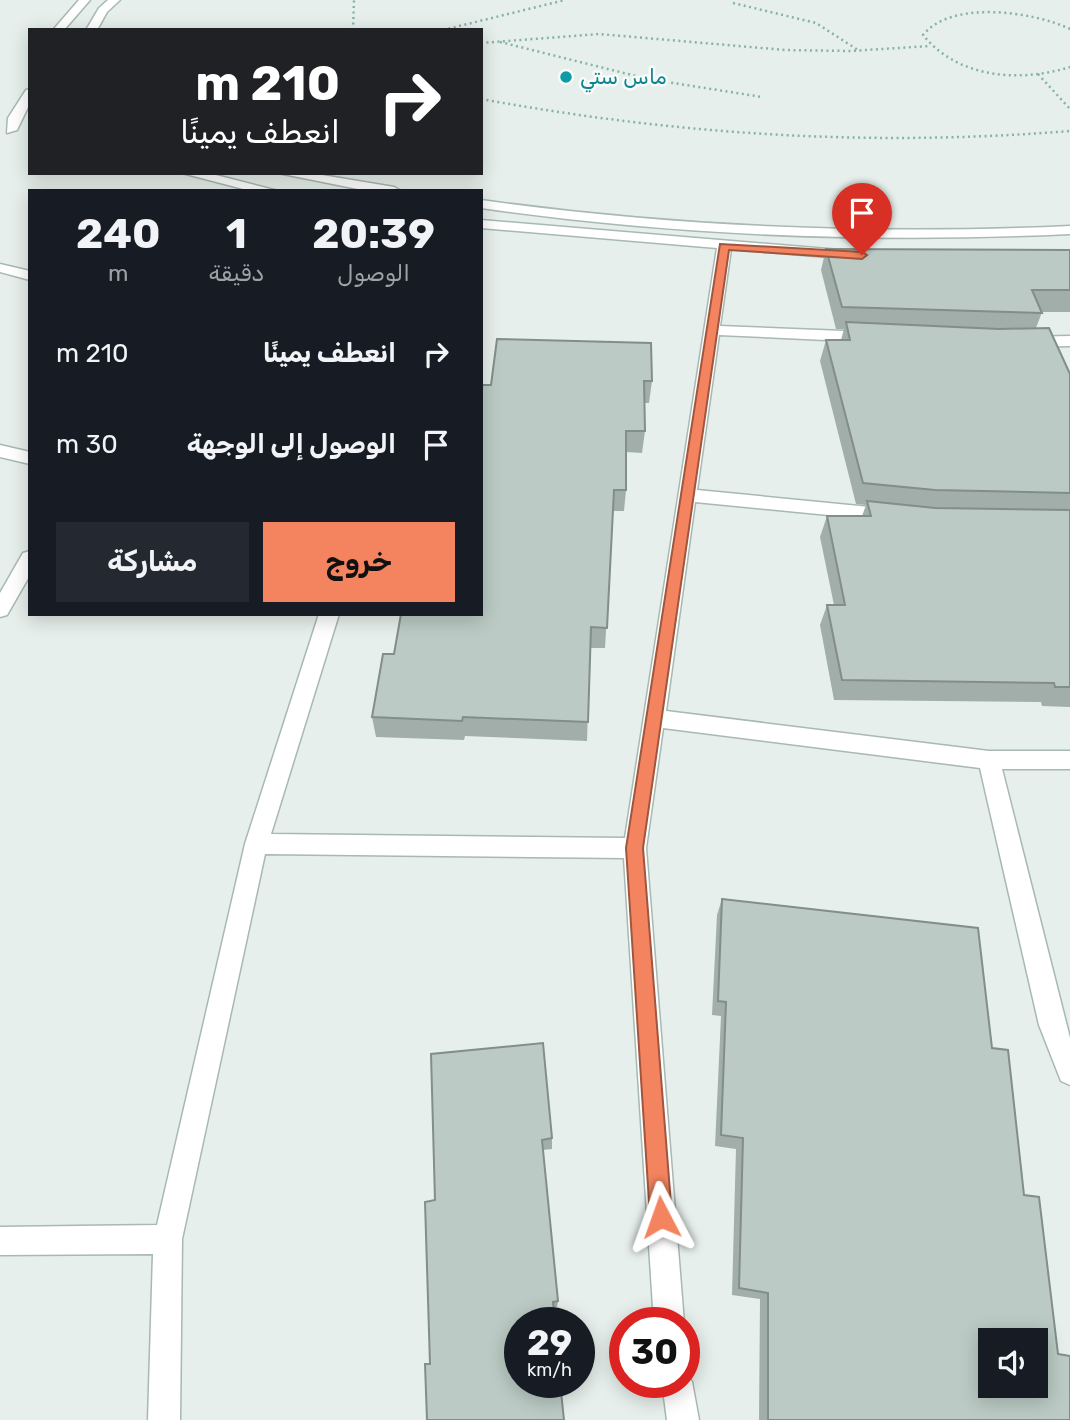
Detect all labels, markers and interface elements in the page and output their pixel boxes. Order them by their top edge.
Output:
text: 210 m [195,54,340,112]
icon: right [364,56,455,147]
place label: ماس ستي [580,64,667,93]
marker: ماس ستي [558,69,574,85]
text: انعطف يمينًا [180,113,340,151]
pin [832,183,892,255]
icon: arrive [843,194,881,232]
text: 240 [76,209,160,259]
text: 1 [226,209,247,259]
text: 20:39 [312,209,435,259]
text: m [108,259,128,287]
text: دقيقة [209,259,264,287]
text: الوصول [337,259,410,287]
icon: right [417,335,455,373]
text: 210 m [56,338,128,369]
text: انعطف يمينًا [263,338,396,369]
icon: arrive [417,426,455,464]
text: 30 m [56,429,118,460]
text: الوصول إلى الوجهة [187,429,396,460]
button: مشاركة [56,522,249,602]
button: خروج [263,522,455,602]
position arrow [624,1180,698,1254]
speed limit sign: 30 [609,1307,700,1398]
text: 29 [527,1322,572,1364]
map controls [978,1328,1048,1398]
button: sound [978,1328,1048,1398]
text: km/h [527,1359,572,1381]

